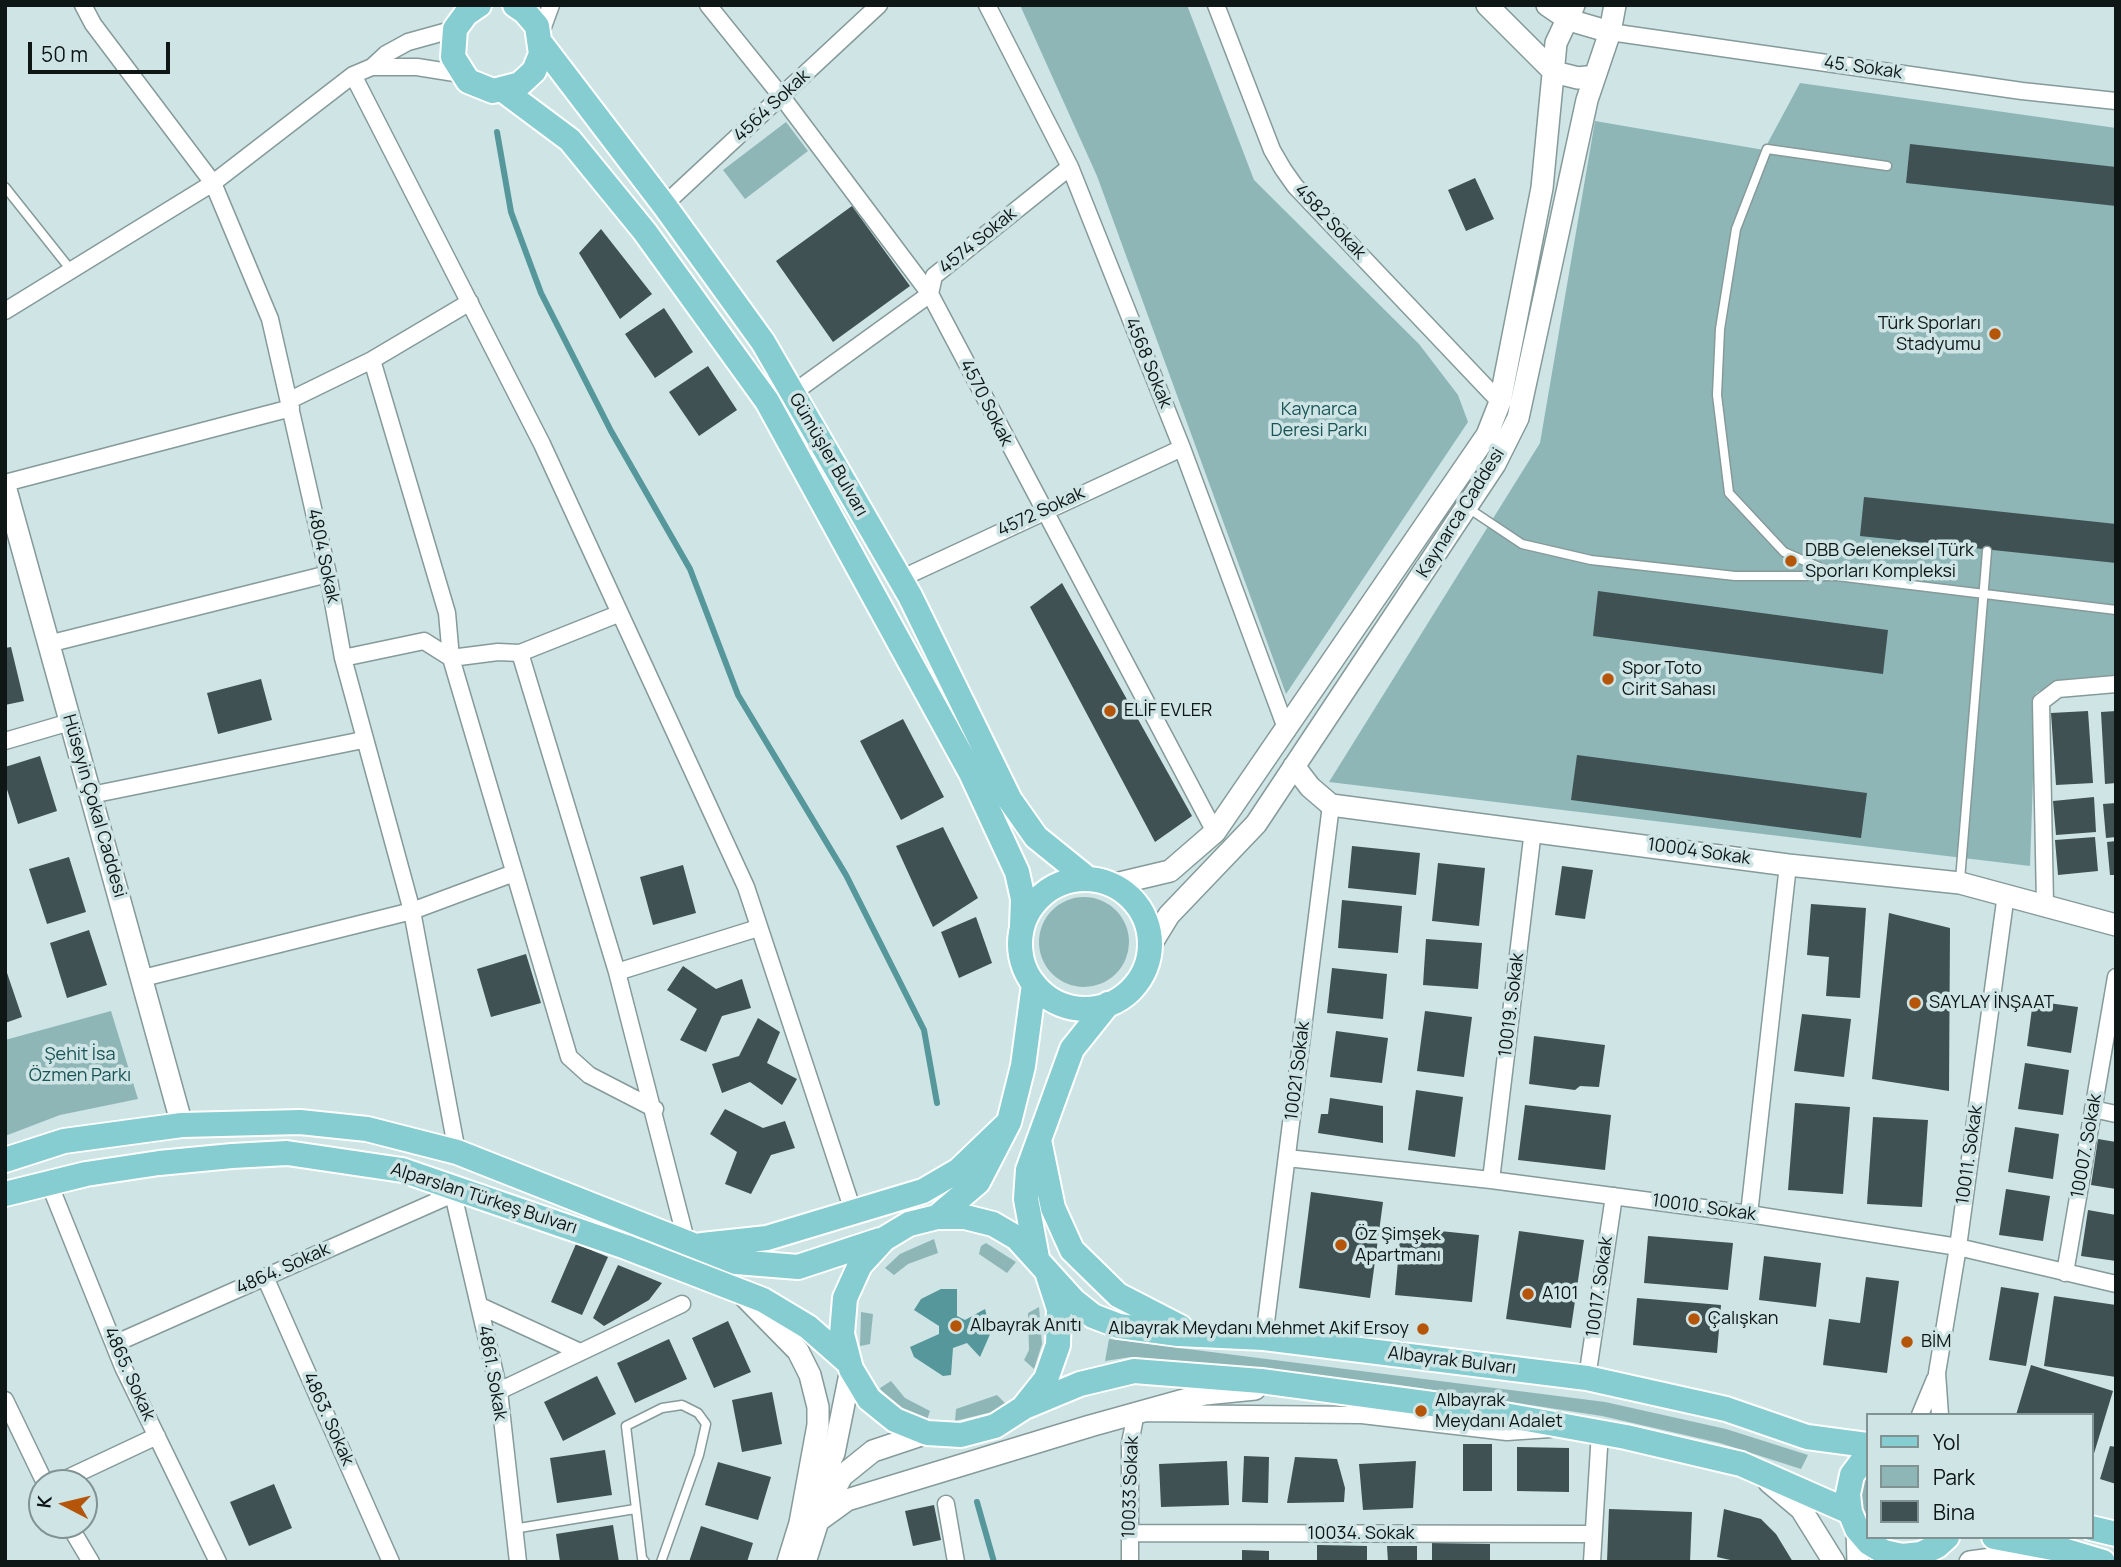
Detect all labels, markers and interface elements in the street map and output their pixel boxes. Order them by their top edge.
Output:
scale bar [32,28,173,72]
text: 50 m [41,40,88,68]
street label: 45. Sokak [1822,52,1904,84]
street label: 4564 Sokak [730,65,814,147]
street label: 4582 Sokak [1290,180,1370,264]
street label: 4574 Sokak [935,203,1021,279]
place label: Türk Sporları Stadyumu [1878,313,1981,356]
street label: 4568 Sokak [1120,315,1176,411]
marker: Türk Sporları Stadyumu [1987,326,2003,342]
street label: 4570 Sokak [955,356,1017,450]
street label: Gümüşler Bulvarı [784,389,872,521]
park label: Kaynarca Deresi Parkı [1271,399,1367,442]
street label: Kaynarca Caddesi [1412,444,1510,582]
street label: 4572 Sokak [994,482,1088,542]
street label: 4804 Sokak [302,507,344,605]
place label: DBB Geleneksel Türk Sporları Kompleksi [1805,540,1974,582]
marker: DBB Geleneksel Türk Sporları Kompleksi [1783,553,1799,569]
place label: Spor Toto Cirit Sahası [1622,658,1716,700]
marker: Spor Toto Cirit Sahası [1600,671,1616,687]
place label: ELİF EVLER [1124,700,1212,722]
marker: ELİF EVLER [1102,703,1118,719]
street label: Hüseyin Çokal Caddesi [58,712,130,900]
street label: 10004 Sokak [1646,834,1752,870]
street label: 10019. Sokak [1495,952,1529,1058]
place label: SAYLAY İNŞAAT [1929,992,2054,1014]
marker: SAYLAY İNŞAAT [1907,995,1923,1011]
street label: 10021 Sokak [1281,1020,1315,1122]
park label: Şehit İsa Özmen Parkı [29,1044,131,1086]
street label: 10007. Sokak [2067,1092,2107,1200]
street label: 10011. Sokak [1952,1104,1988,1206]
street label: Alparslan Türkeş Bulvarı [388,1159,580,1239]
street label: 10010. Sokak [1651,1190,1757,1226]
place label: Öz Şimşek Apartmanı [1355,1224,1441,1266]
street label: 10017. Sokak [1582,1235,1618,1339]
marker: Öz Şimşek Apartmanı [1333,1237,1349,1253]
street label: 4864. Sokak [233,1239,333,1299]
place label: A101 [1542,1283,1578,1305]
marker: A101 [1520,1286,1536,1302]
place label: Çalışkan [1708,1308,1778,1330]
marker: Çalışkan [1686,1311,1702,1327]
place label: Albayrak Anıtı [970,1315,1082,1337]
marker: Albayrak Anıtı [948,1318,964,1334]
place label: Albayrak Meydanı Mehmet Akif Ersoy [1108,1318,1409,1340]
marker: Albayrak Meydanı Mehmet Akif Ersoy [1415,1321,1431,1337]
street label: 4865. Sokak [99,1324,159,1424]
street label: 4861. Sokak [473,1324,511,1422]
place label: BİM [1921,1331,1951,1353]
marker: BİM [1899,1334,1915,1350]
street label: Albayrak Bulvarı [1387,1342,1517,1380]
street label: 4863. Sokak [298,1369,358,1469]
place label: Albayrak Meydanı Adalet [1435,1390,1563,1432]
marker: Albayrak Meydanı Adalet [1413,1403,1429,1419]
legend [1866,1413,2093,1539]
text: Yol [1933,1428,1960,1456]
street label: 10033 Sokak [1118,1436,1144,1538]
text: Park [1933,1463,1975,1491]
north arrow [28,1469,98,1539]
text: K [30,1494,58,1509]
text: Bina [1933,1498,1975,1526]
street label: 10034. Sokak [1308,1523,1414,1545]

